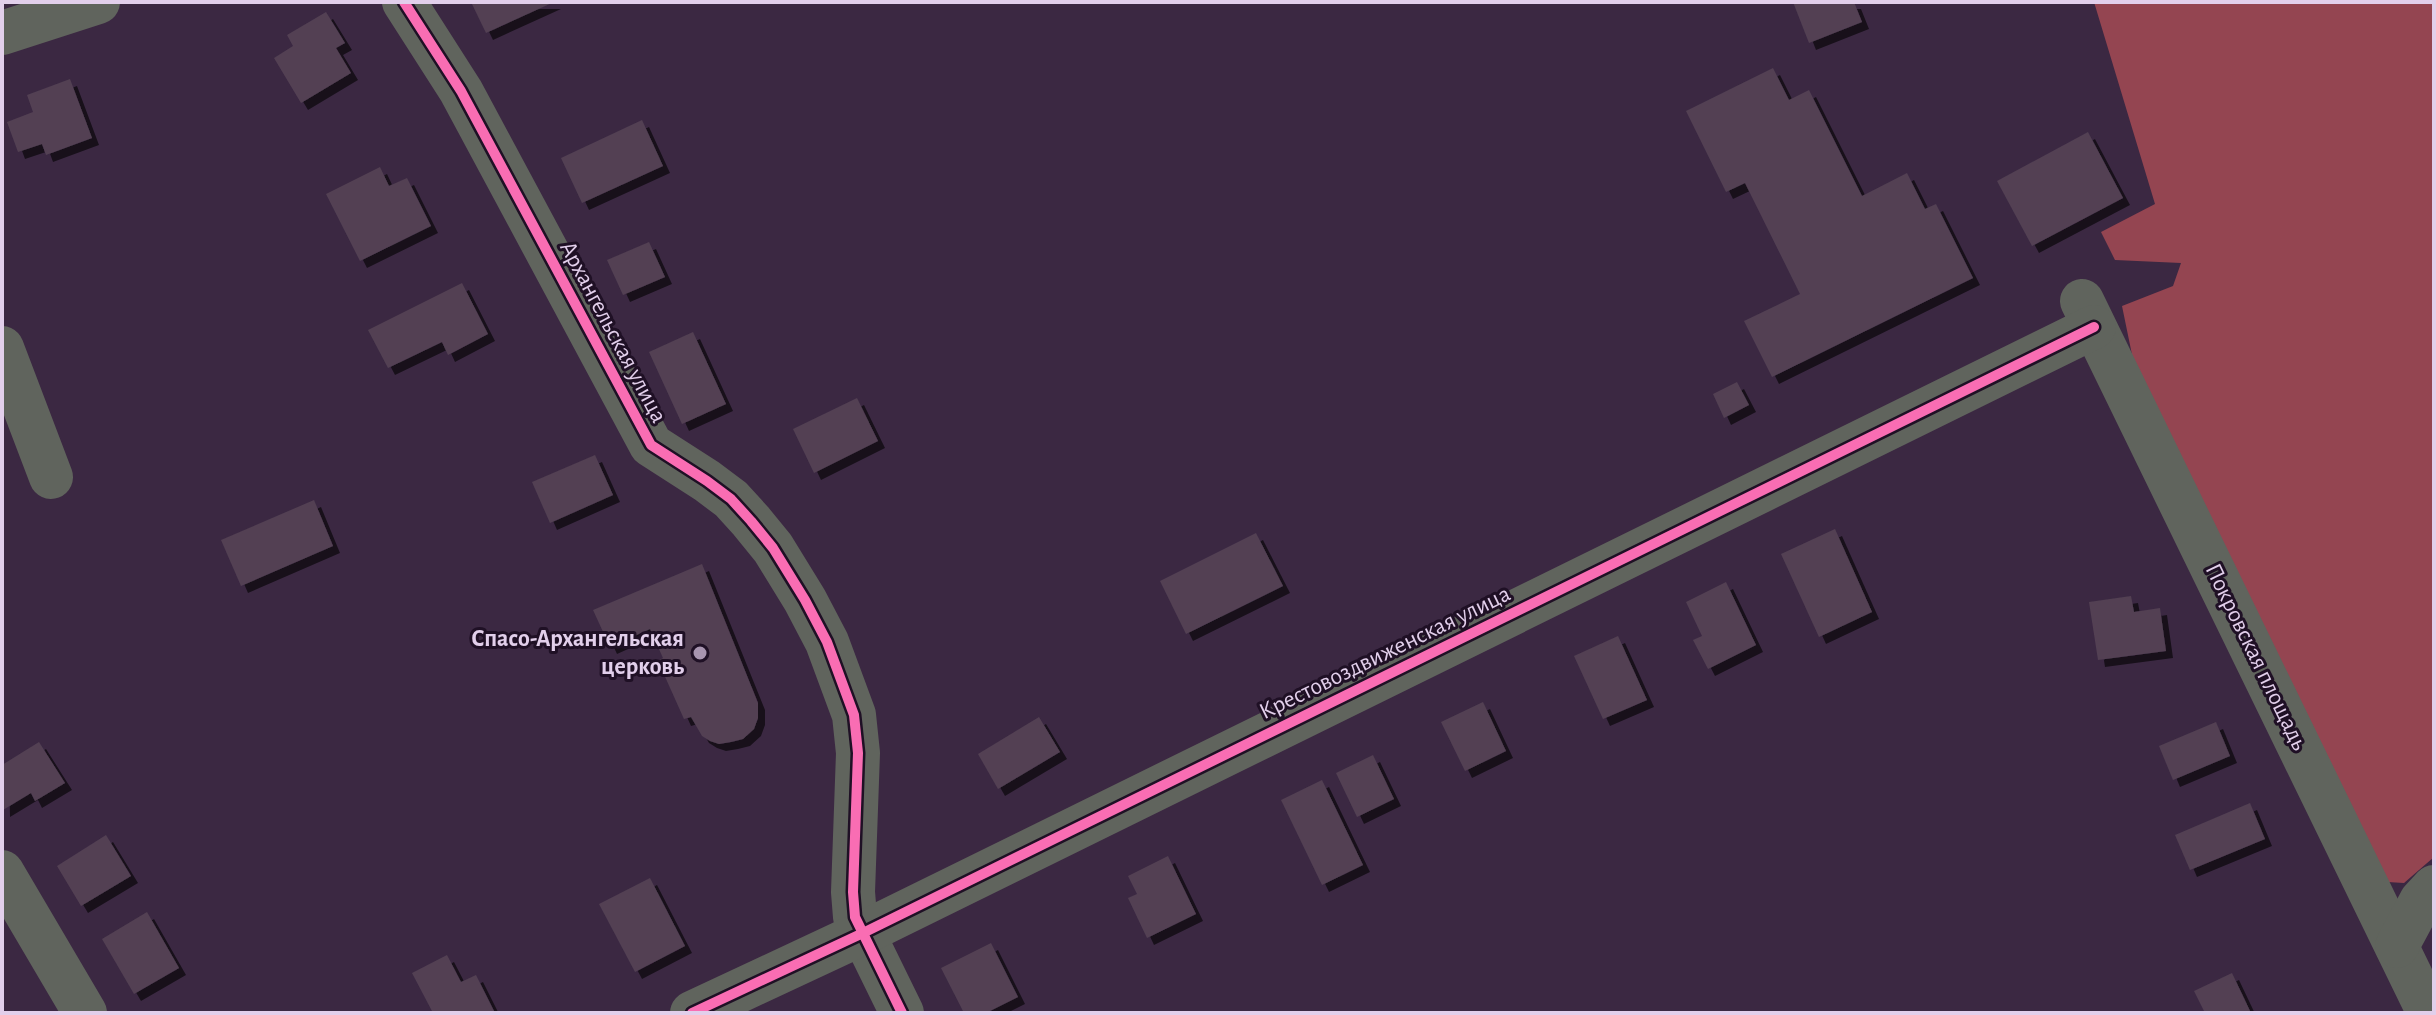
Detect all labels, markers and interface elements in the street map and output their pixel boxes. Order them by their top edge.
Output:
street label: Архангельская улица [555,237,671,427]
street label: Покровская площадь [2200,560,2312,754]
street label: Крестовоздвиженская улица [1256,582,1514,724]
place label: Спасо-Архангельская церковь [471,627,684,679]
marker: Спасо-Архангельская церковь [691,644,709,662]

